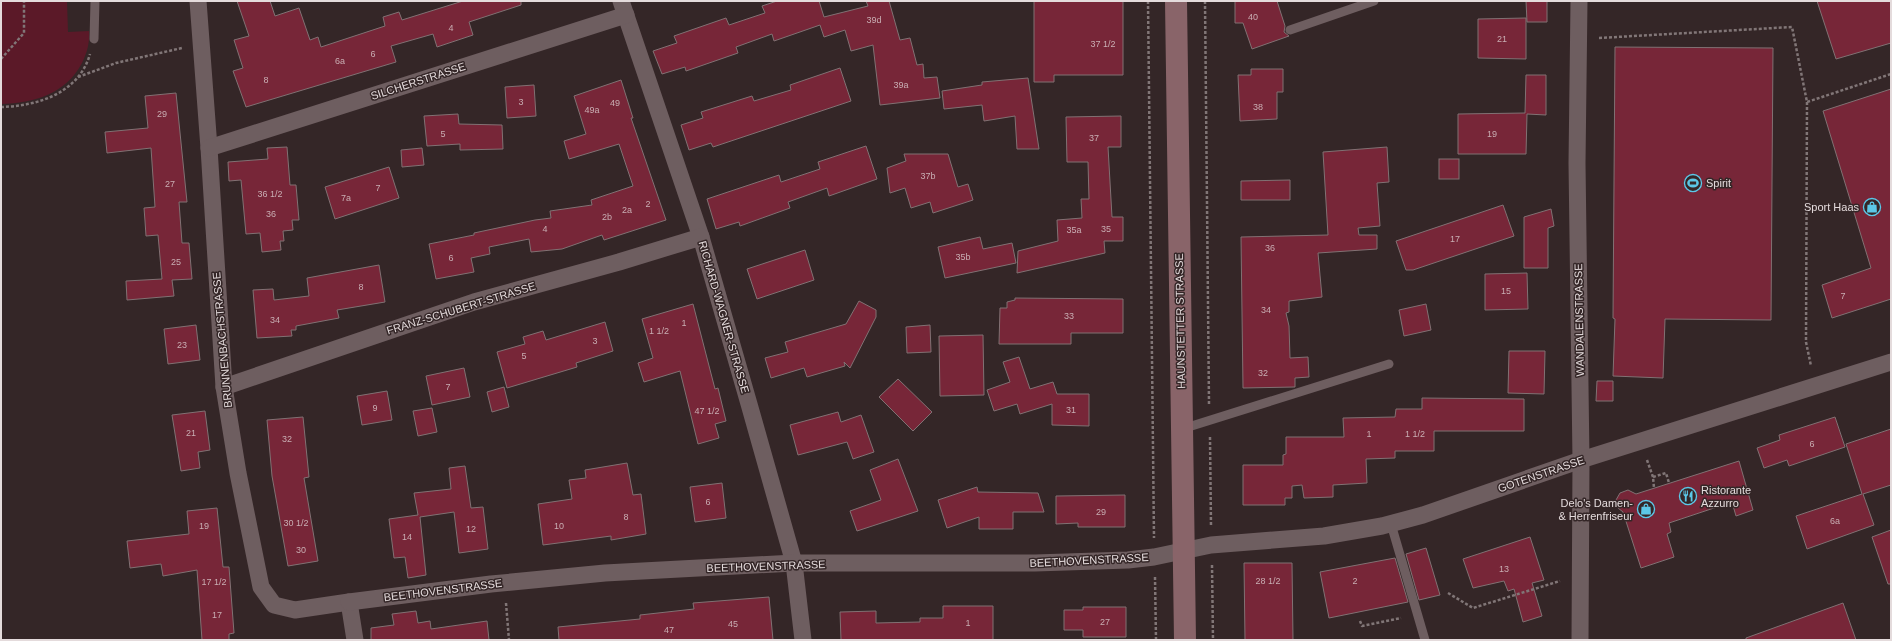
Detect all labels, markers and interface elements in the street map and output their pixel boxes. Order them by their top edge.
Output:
house number: 40 [1248,12,1258,22]
house number: 39d [866,15,882,25]
house number: 4 [448,23,454,33]
house number: 21 [1497,34,1507,44]
house number: 37 1/2 [1090,39,1116,49]
house number: 6 [370,49,376,59]
house number: 6a [335,56,345,66]
street label: SILCHERSTRASSE [369,60,467,102]
house number: 8 [263,75,269,85]
house number: 39a [893,80,909,90]
house number: 3 [518,97,524,107]
house number: 49 [610,98,620,108]
house number: 38 [1253,102,1263,112]
house number: 49a [584,105,600,115]
house number: 29 [157,109,167,119]
house number: 5 [440,129,446,139]
house number: 19 [1487,129,1497,139]
house number: 37 [1089,133,1099,143]
house number: 37b [920,171,936,181]
sports icon: Spirit [1683,173,1703,193]
place label: Spirit [1706,177,1731,189]
house number: 27 [165,179,175,189]
house number: 7 [375,183,381,193]
house number: 36 1/2 [257,189,283,199]
house number: 7a [341,193,351,203]
shop icon: Sport Haas [1862,197,1882,217]
house number: 2 [645,199,651,209]
place label: Sport Haas [1804,201,1859,213]
house number: 2a [622,205,632,215]
house number: 36 [266,209,276,219]
house number: 2b [602,212,612,222]
house number: 4 [542,224,548,234]
house number: 35 [1101,224,1111,234]
house number: 35a [1066,225,1082,235]
house number: 17 [1450,234,1460,244]
street label: RICHARD-WAGNER-STRASSE [696,239,752,395]
house number: 36 [1265,243,1275,253]
house number: 35b [955,252,971,262]
house number: 6 [448,253,454,263]
street label: HAUNSTETTER STRASSE [1173,253,1187,389]
house number: 25 [171,257,181,267]
street label: WANDALENSTRASSE [1572,263,1586,377]
street label: BRUNNENBACHSTRASSE [210,272,234,408]
street label: FRANZ-SCHUBERT-STRASSE [385,280,537,336]
house number: 8 [358,282,364,292]
house number: 15 [1501,286,1511,296]
house number: 7 [1840,291,1846,301]
house number: 34 [1261,305,1271,315]
house number: 33 [1064,311,1074,321]
house number: 34 [270,315,280,325]
house number: 1 [681,318,687,328]
house number: 1 1/2 [649,326,669,336]
house number: 3 [592,336,598,346]
house number: 23 [177,340,187,350]
house number: 5 [521,351,527,361]
house number: 32 [1258,368,1268,378]
house number: 7 [445,382,451,392]
house number: 9 [372,403,378,413]
house number: 31 [1066,405,1076,415]
house number: 47 1/2 [694,406,720,416]
house number: 21 [186,428,196,438]
house number: 1 [1366,429,1372,439]
house number: 1 1/2 [1405,429,1425,439]
house number: 32 [282,434,292,444]
house number: 6 [1809,439,1815,449]
street label: GOTENSTRASSE [1496,454,1586,494]
place label: Ristorante Azzurro [1701,484,1751,509]
restaurant icon: Ristorante Azzurro [1678,486,1698,506]
house number: 6 [705,497,711,507]
place label: Delo's Damen- & Herrenfriseur [1558,497,1633,522]
shop icon: Delo's Damen- & Herrenfriseur [1636,499,1656,519]
house number: 29 [1096,507,1106,517]
house number: 8 [623,512,629,522]
house number: 6a [1830,516,1840,526]
house number: 30 1/2 [283,518,309,528]
house number: 19 [199,521,209,531]
house number: 10 [554,521,564,531]
house number: 12 [466,524,476,534]
house number: 14 [402,532,412,542]
house number: 30 [296,545,306,555]
street label: BEETHOVENSTRASSE [1029,551,1149,569]
street label: BEETHOVENSTRASSE [706,558,826,574]
house number: 13 [1499,564,1509,574]
house number: 28 1/2 [1255,576,1281,586]
house number: 2 [1352,576,1358,586]
house number: 17 1/2 [201,577,227,587]
street label: BEETHOVENSTRASSE [383,577,503,603]
house number: 17 [212,610,222,620]
house number: 27 [1100,617,1110,627]
house number: 1 [965,618,971,628]
house number: 45 [728,619,738,629]
house number: 47 [664,625,674,635]

